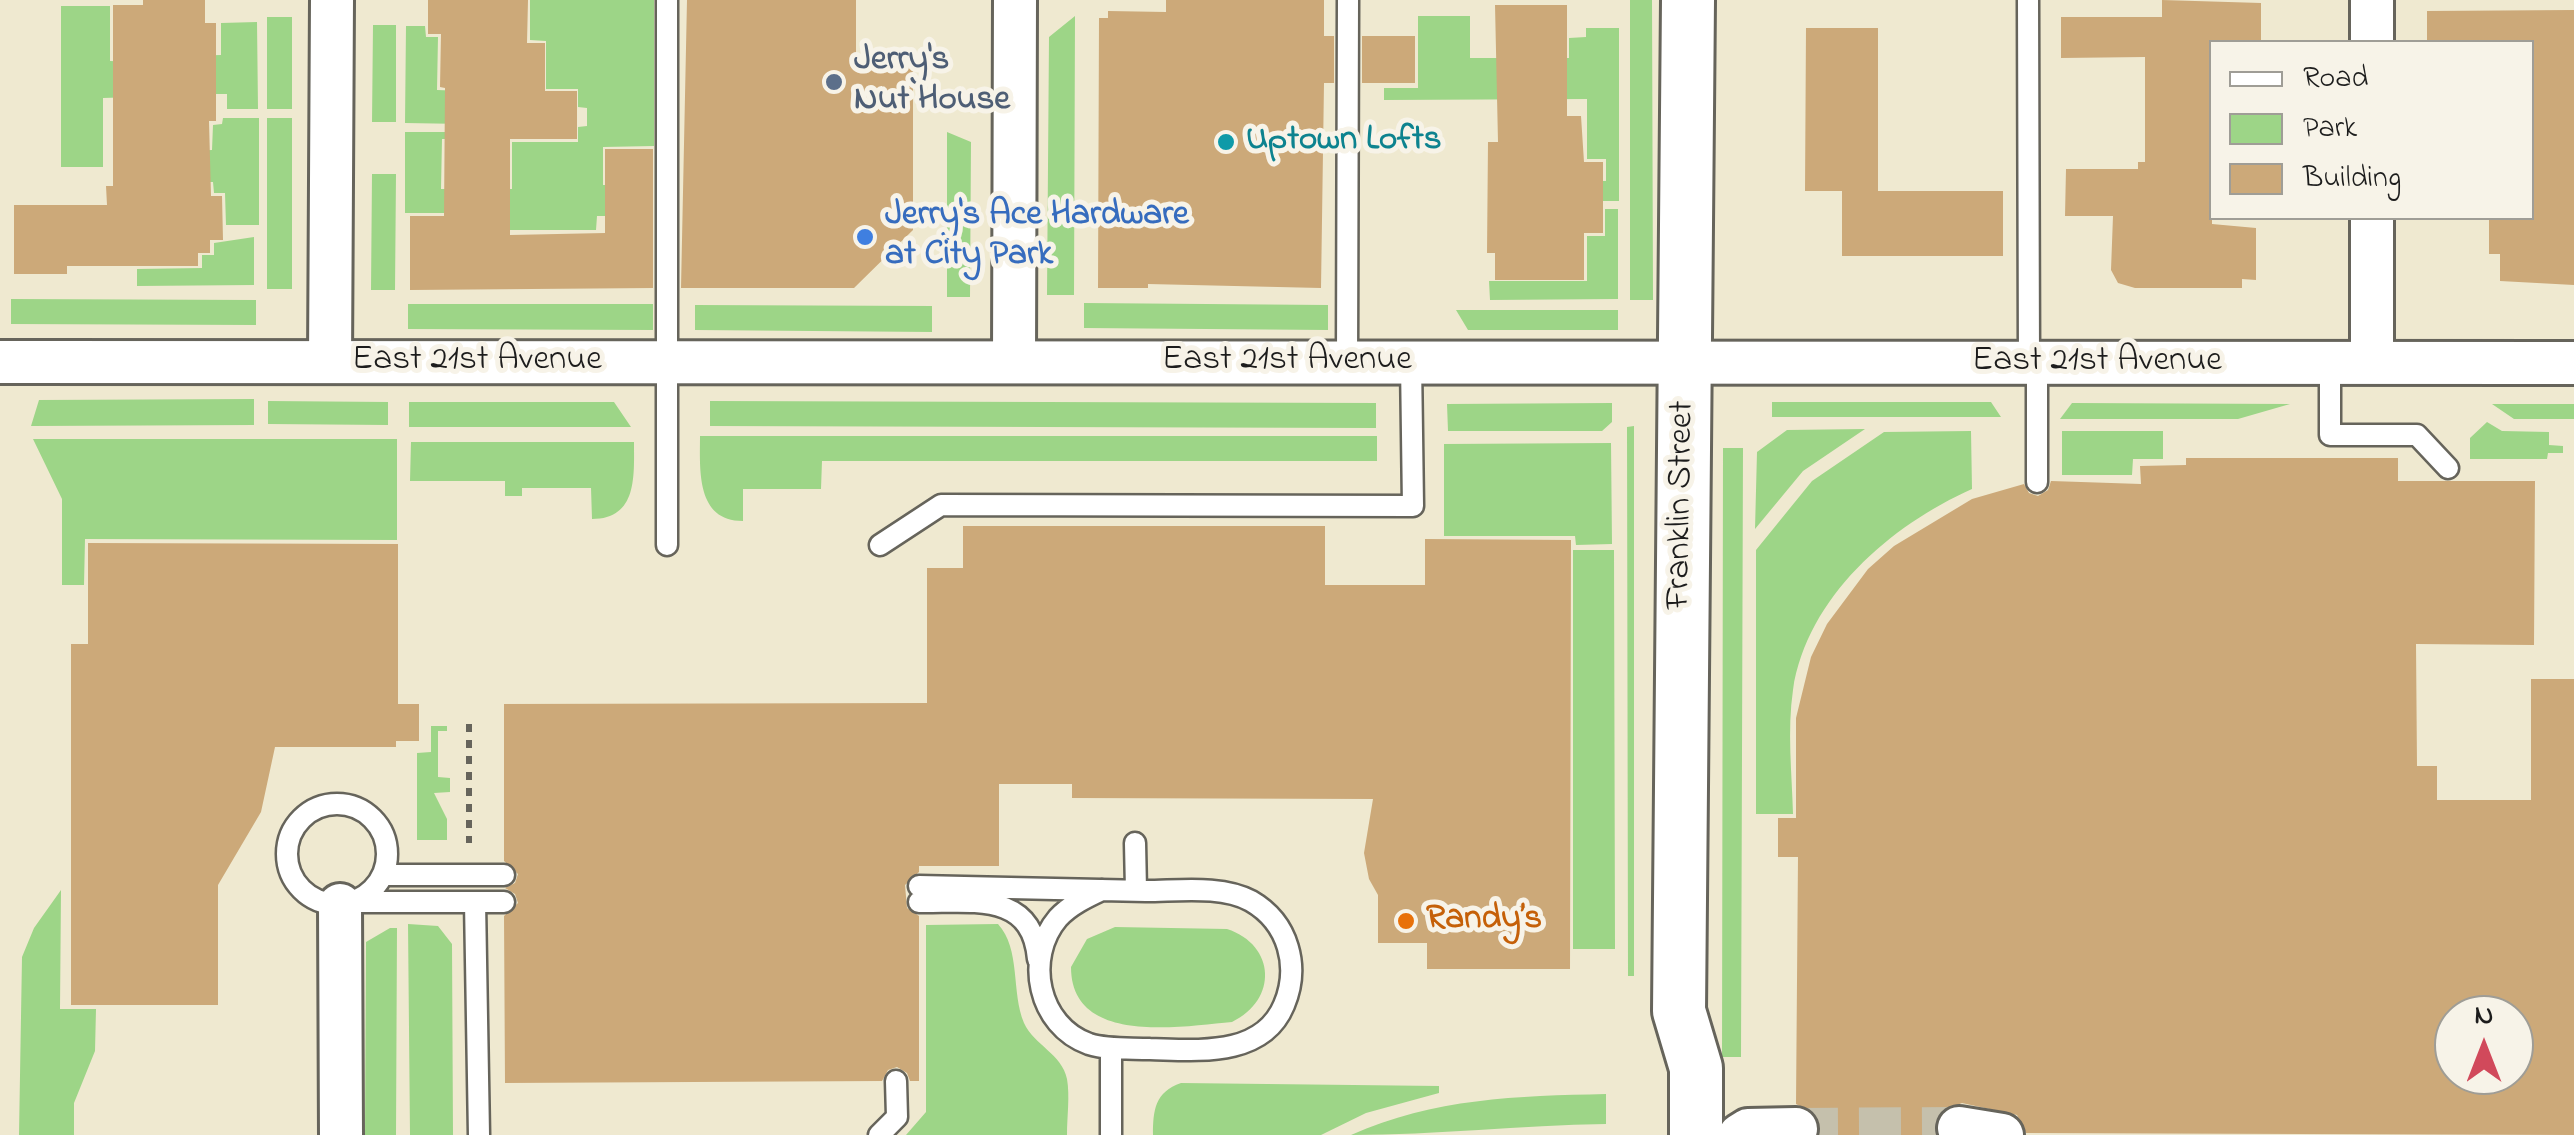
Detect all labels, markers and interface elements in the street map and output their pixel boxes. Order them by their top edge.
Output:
legend [2209,40,2534,220]
place label: Jerry's Nut House [854,41,1010,123]
text: Road [2303,57,2368,101]
marker: Jerry's Nut House [823,71,845,93]
text: Park [2303,107,2357,151]
place label: Uptown Lofts [1246,121,1442,163]
marker: Uptown Lofts [1215,131,1237,153]
text: Building [2303,157,2401,201]
place label: Jerry's Ace Hardware at City Park [885,196,1189,278]
marker: Jerry's Ace Hardware at City Park [854,226,876,248]
street label: East 21st Avenue [352,341,602,383]
street label: East 21st Avenue [1162,341,1412,383]
street label: East 21st Avenue [1972,342,2222,384]
street label: Franklin Street [1660,400,1706,610]
place label: Randy’s [1426,900,1542,942]
marker: Randy’s [1395,910,1417,932]
north arrow [2434,995,2534,1095]
text: N [2475,996,2493,1037]

